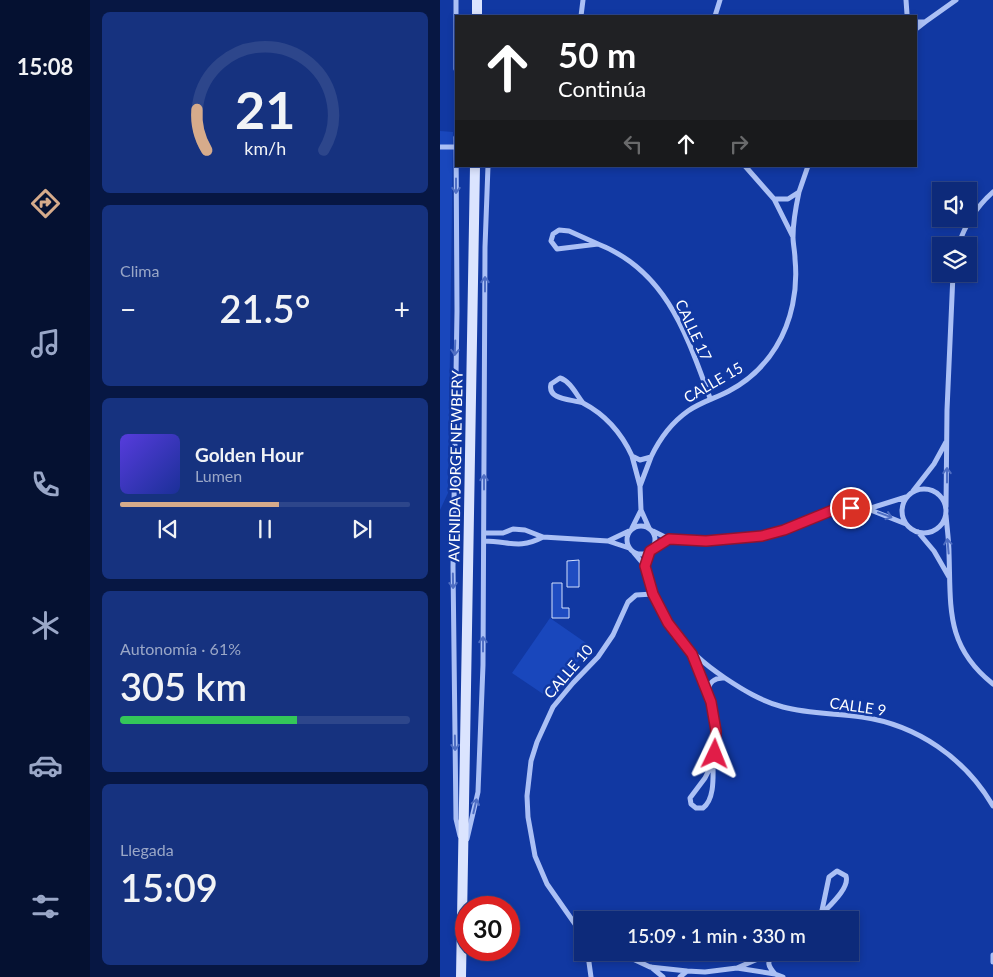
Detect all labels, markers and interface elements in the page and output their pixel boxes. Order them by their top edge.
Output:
text: 50 m [558,33,636,75]
icon: ahead [475,35,540,100]
text: 15:08 [17,53,73,80]
text: Continúa [558,75,646,102]
text: 21 [235,78,295,140]
icon: left [619,130,647,158]
icon: ahead [672,130,700,158]
icon: right [725,130,753,158]
text: km/h [244,137,286,159]
one-way arrow [451,178,461,194]
map controls [932,182,977,282]
button: sound [932,182,977,227]
icon: directions [28,186,63,221]
button: layers [932,237,977,282]
text: Clima [120,261,159,280]
one-way arrow [480,276,490,292]
text: 21.5° [220,285,310,331]
text: − [120,292,136,326]
text: + [394,292,410,326]
street label: CALLE 17 [672,297,716,364]
icon: music [28,326,63,361]
one-way arrow [451,340,460,356]
street label: CALLE 15 [680,358,746,406]
street label: AVENIDA JORGE NEWBERY [444,370,466,562]
text: Golden Hour [195,443,304,466]
text: Lumen [195,466,242,485]
icon: phone [28,467,63,502]
one-way arrow [942,467,952,483]
one-way arrow [479,474,489,490]
pin [830,487,872,529]
icon: arrive [837,494,865,522]
one-way arrow [877,511,892,520]
icon: previous [154,515,182,543]
icon: pause [251,515,279,543]
icon: next [348,515,376,543]
one-way arrow [944,538,953,554]
one-way arrow [448,572,458,589]
icon: climate [28,608,63,643]
one-way arrow [479,636,488,652]
text: Autonomía · 61% [120,639,241,658]
street label: CALLE 10 [540,640,596,702]
text: 305 km [120,663,247,709]
street label: CALLE 9 [829,693,887,719]
position arrow [688,727,740,779]
one-way arrow [450,735,460,751]
icon: car [28,748,63,783]
one-way arrow [471,799,480,815]
text: Llegada [120,840,174,859]
text: 15:09 [120,864,218,910]
icon: filters [28,889,63,924]
speed limit sign: 30 [455,896,520,961]
text: 15:09 · 1 min · 330 m [627,924,806,947]

